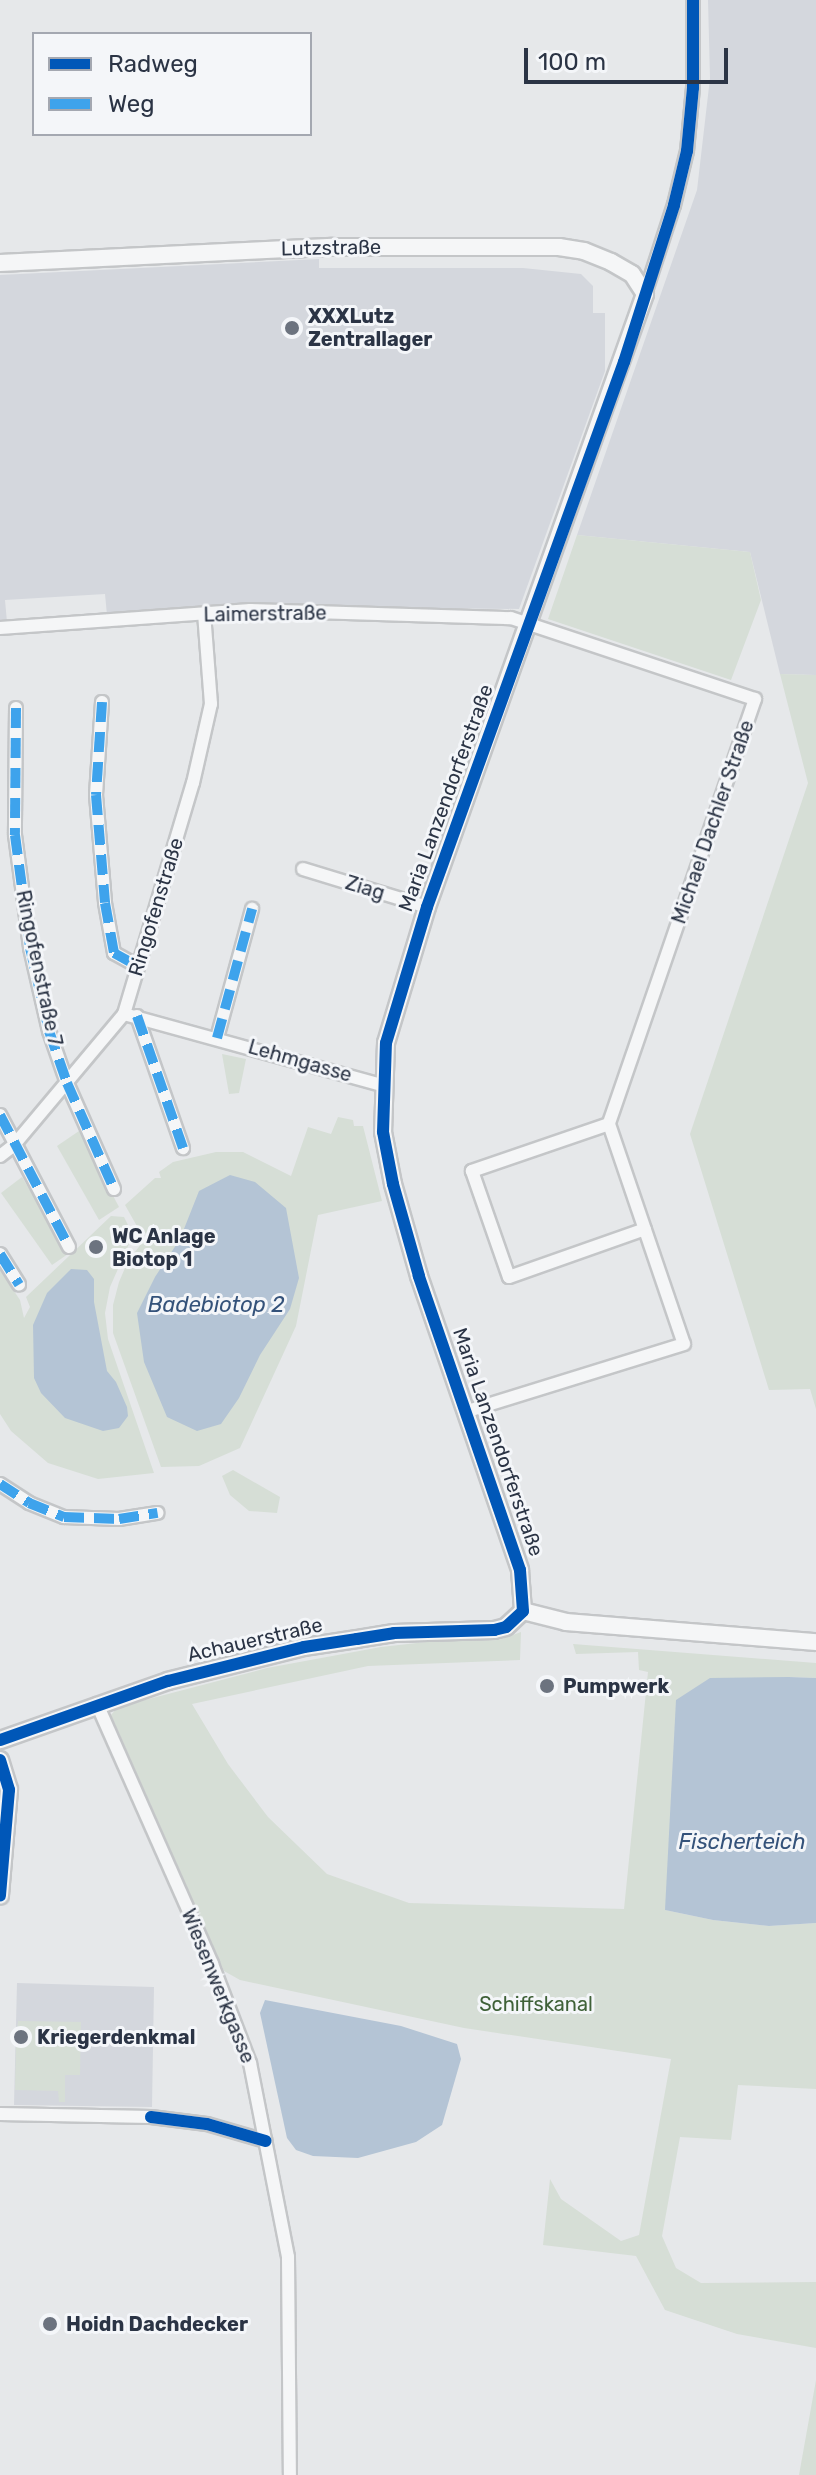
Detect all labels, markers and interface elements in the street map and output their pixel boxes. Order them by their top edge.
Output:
legend [32,32,312,136]
scale bar [528,32,732,82]
text: 100 m [538,48,606,76]
text: Radweg [108,50,198,78]
text: Weg [108,90,155,118]
street label: Lutzstraße [281,235,381,261]
place label: XXXLutz Zentrallager [308,304,432,351]
marker: XXXLutz Zentrallager [283,319,301,337]
street label: Laimerstraße [203,601,327,627]
street label: Maria Lanzendorferstraße [394,681,498,915]
street label: Michael Dachler Straße [667,717,759,927]
street label: Ringofenstraße [124,835,188,979]
street label: Ziag [342,871,388,905]
street label: Ringofenstraße 7 [11,888,67,1048]
street label: Lehmgasse [245,1035,355,1087]
place label: WC Anlage Biotop 1 [112,1224,216,1271]
marker: WC Anlage Biotop 1 [87,1238,105,1256]
water label: Badebiotop 2 [148,1292,284,1318]
street label: Maria Lanzendorferstraße [448,1325,548,1559]
street label: Achauerstraße [185,1613,325,1667]
place label: Pumpwerk [563,1674,669,1698]
marker: Pumpwerk [538,1677,556,1695]
water label: Fischerteich [678,1829,806,1855]
street label: Wiesenwerkgasse [176,1905,260,2067]
park label: Schiffskanal [479,1992,593,2016]
place label: Kriegerdenkmal [37,2025,195,2049]
marker: Kriegerdenkmal [12,2028,30,2046]
place label: Hoidn Dachdecker [66,2312,248,2336]
marker: Hoidn Dachdecker [41,2315,59,2333]

